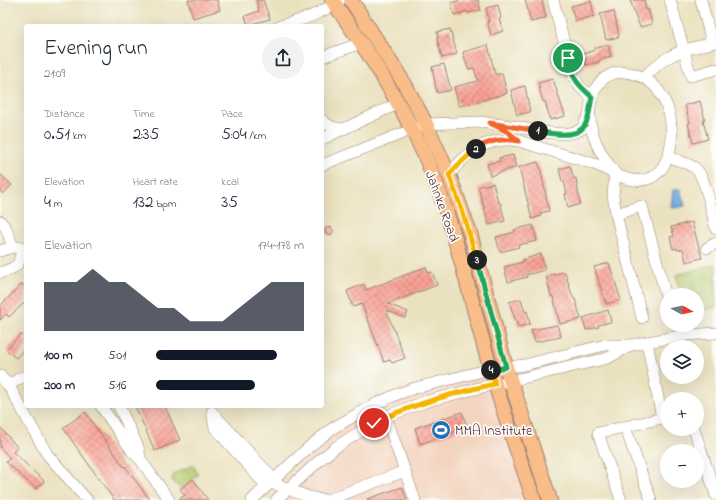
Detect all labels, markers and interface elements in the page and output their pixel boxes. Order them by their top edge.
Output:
text: Evening run [44,33,148,65]
button: share [262,37,304,79]
pin [551,41,585,75]
icon: arrive [557,47,579,69]
text: 21:09 [44,64,65,83]
text: Distance [44,106,85,122]
text: Time [133,106,154,122]
text: Pace [221,106,243,122]
pin: 1 [528,121,548,141]
text: 0.51 [44,122,70,147]
text: 2:35 [133,122,159,147]
text: 5:04 [221,122,247,147]
text: 1 [536,123,540,139]
text: km [70,128,86,144]
text: /km [247,128,266,144]
pin: 2 [466,139,486,159]
text: 2 [473,141,479,157]
street label: Jahnke Road [419,168,464,245]
text: Elevation [44,174,84,190]
text: Heart rate [133,174,178,190]
text: kcal [221,174,239,190]
text: 4 [44,190,51,215]
text: 132 [133,190,154,215]
text: 35 [221,190,238,215]
text: m [51,196,62,212]
text: bpm [154,196,177,212]
text: Elevation [44,236,92,255]
text: 174–178 m [258,236,304,255]
pin: 3 [467,250,487,270]
text: 3 [475,252,479,268]
north arrow [660,288,704,332]
map controls [660,288,704,488]
button: layers [660,340,704,384]
text: 100 m [44,346,73,365]
text: 5:01 [108,346,126,365]
pin: 4 [481,360,501,380]
text: 4 [489,362,493,378]
text: 200 m [44,376,75,395]
text: 5:16 [108,376,126,395]
button: + [660,392,704,436]
pin [357,406,391,440]
icon: check [363,412,385,434]
sports icon: MMA Institute [430,419,452,441]
place label: MMA Institute [455,421,533,442]
button: − [660,444,704,488]

